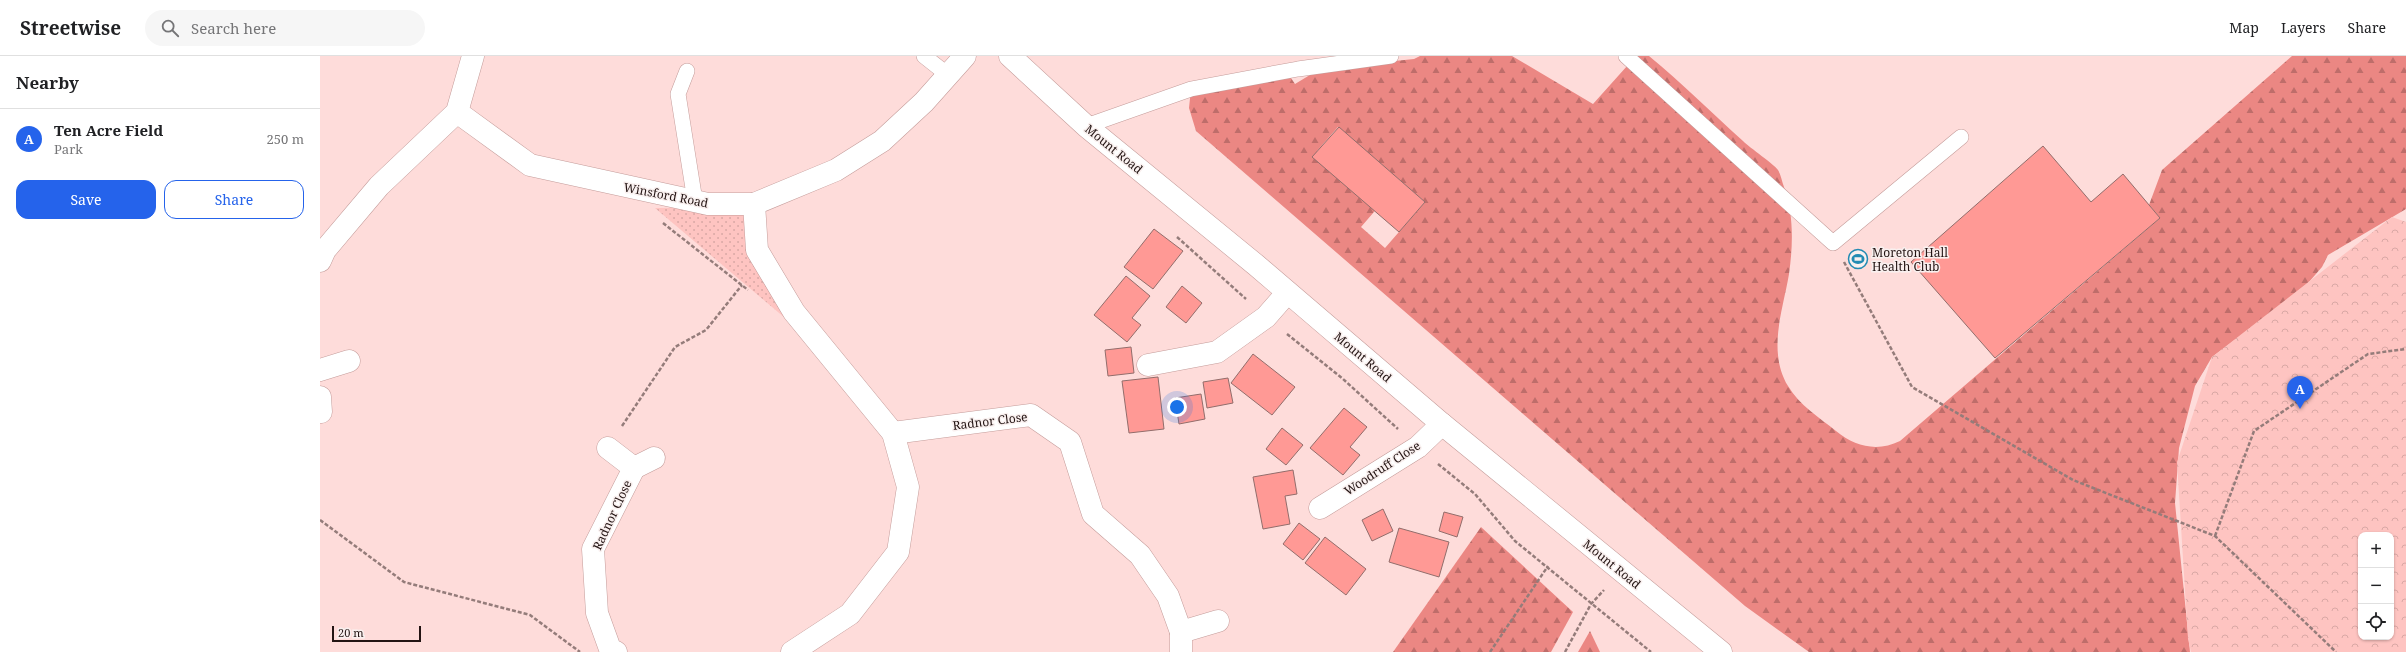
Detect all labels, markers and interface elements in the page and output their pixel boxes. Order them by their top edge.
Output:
search box [145,10,425,46]
text: Streetwise [20,15,121,41]
icon: search [159,17,181,39]
text: Search here [191,18,276,38]
text: Map [2229,18,2259,37]
text: Layers [2281,18,2326,37]
text: Share [2348,18,2386,37]
text: Nearby [16,71,79,94]
text: Ten Acre Field [54,120,163,140]
street label: Mount Road [1082,120,1147,178]
text: A [24,130,34,148]
text: 250 m [267,130,304,148]
text: Park [54,140,83,158]
street label: Winsford Road [622,178,710,212]
button: Save [16,180,156,219]
button: Share [164,180,304,219]
place label: Moreton Hall Health Club [1872,244,1948,275]
sports icon: Moreton Hall Health Club [1847,248,1869,270]
street label: Mount Road [1331,328,1396,386]
pin: A [2287,376,2313,409]
your location [1167,397,1187,417]
street label: Radnor Close [952,408,1028,434]
street label: Woodruff Close [1341,437,1423,499]
street label: Radnor Close [588,477,636,553]
map controls [2358,532,2394,640]
button: + [2358,532,2394,568]
street label: Mount Road [1580,535,1645,593]
button: − [2358,568,2394,604]
button: locate [2358,604,2394,640]
scale bar [332,624,421,643]
text: 20 m [338,625,364,640]

